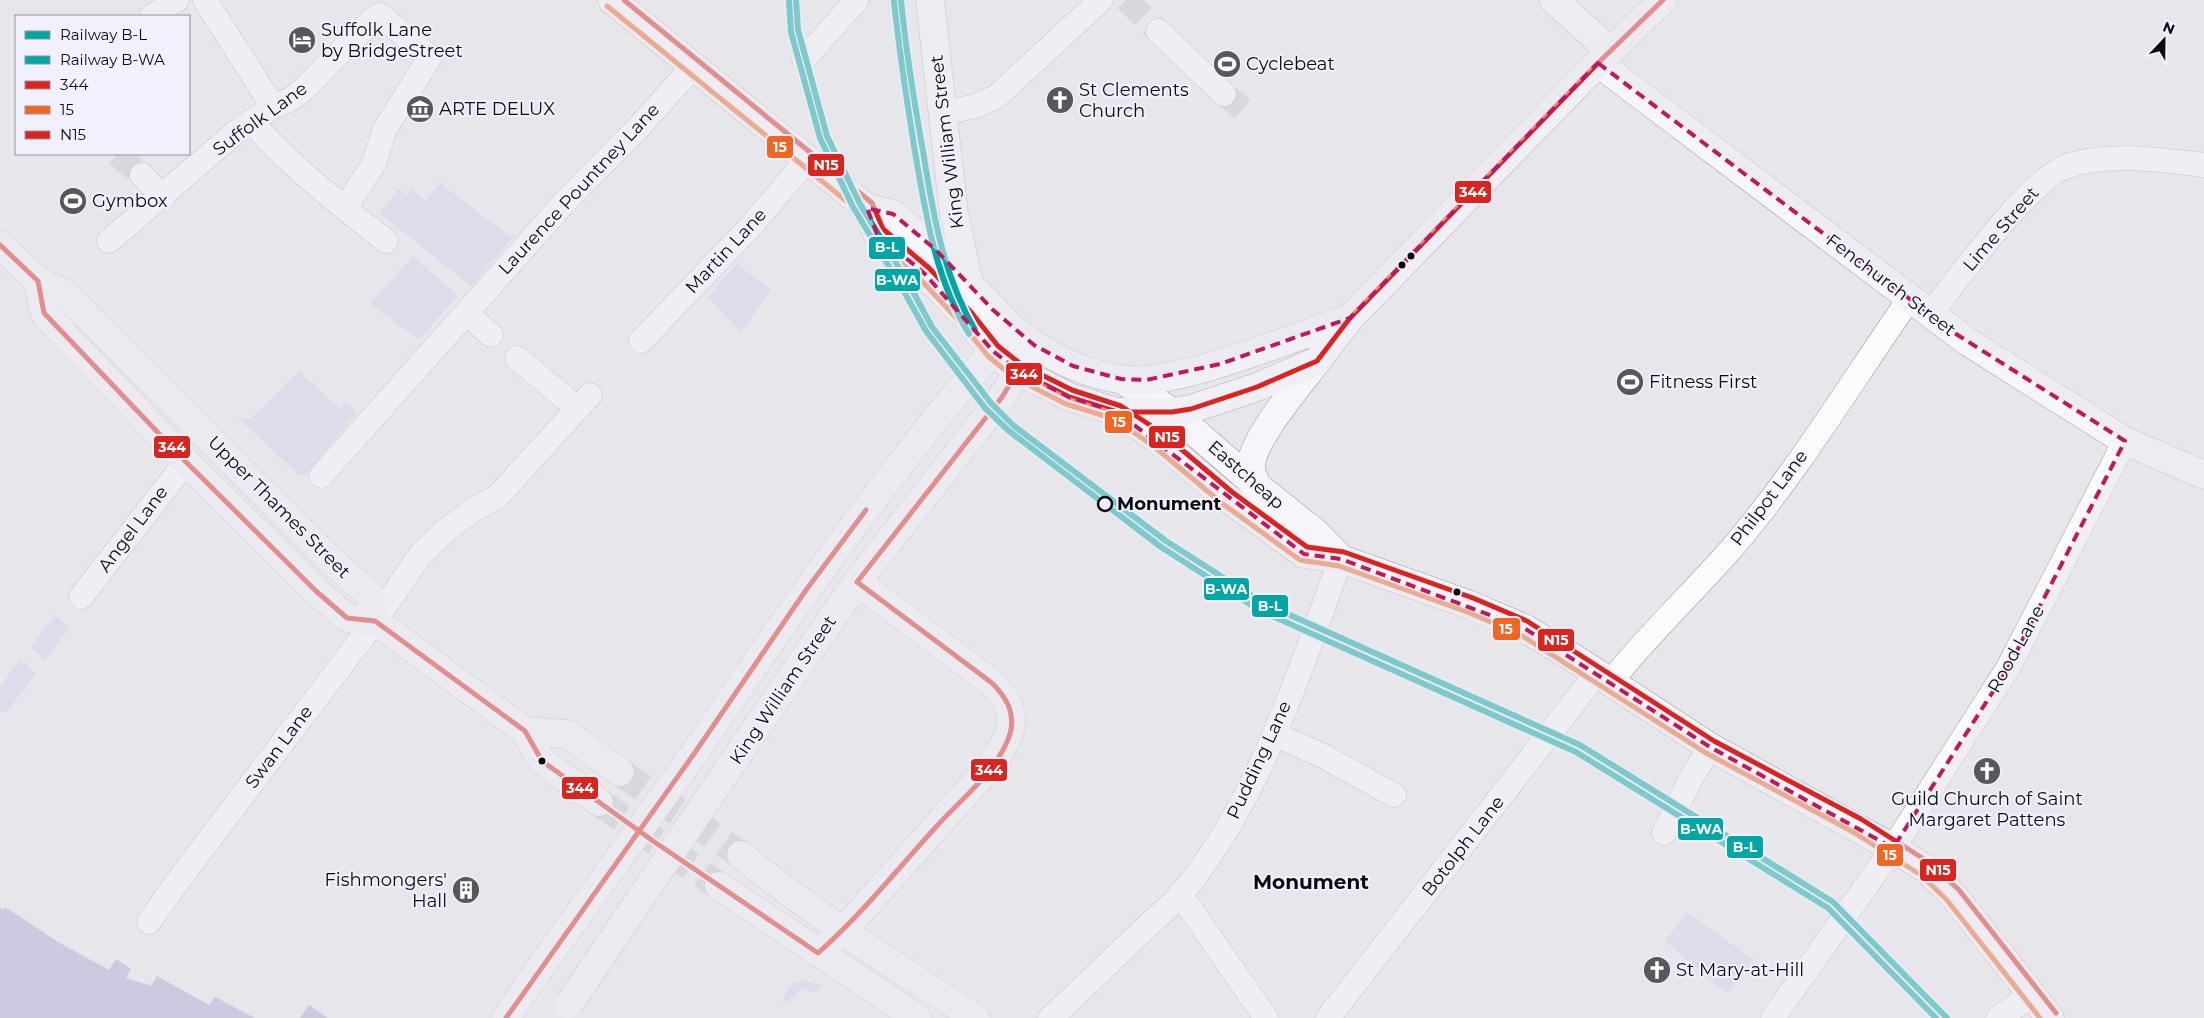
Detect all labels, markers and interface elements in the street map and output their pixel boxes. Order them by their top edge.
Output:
legend [15,15,190,155]
north arrow [2139,15,2189,65]
text: N [2160,17,2177,38]
place label: Suffolk Lane by BridgeStreet [321,19,463,62]
text: Railway B-L [60,25,147,44]
hotel icon: Suffolk Lane by BridgeStreet [287,25,317,55]
sports icon: Cyclebeat [1212,49,1242,79]
text: Railway B-WA [60,50,165,69]
place label: Cyclebeat [1246,53,1335,75]
street label: King William Street [925,54,969,230]
text: 344 [60,75,88,94]
street label: Suffolk Lane [209,77,312,161]
place label: St Clements Church [1079,79,1189,122]
church icon: St Clements Church [1045,85,1075,115]
museum icon: ARTE DELUX [405,94,435,124]
place label: ARTE DELUX [439,98,555,120]
street label: Laurence Pountney Lane [494,99,664,279]
text: 15 [60,100,74,119]
text: N15 [60,125,86,144]
line badge: 15 [766,135,794,159]
text: 15 [773,138,787,156]
line badge: N15 [807,153,845,177]
text: N15 [813,156,839,174]
line badge: 344 [1454,180,1492,204]
street label: Lime Street [1958,182,2044,276]
text: 344 [1458,183,1487,201]
sports icon: Gymbox [58,186,88,216]
place label: Gymbox [92,190,168,212]
street label: Martin Lane [681,204,771,298]
street label: Fenchurch Street [1822,229,1960,341]
line badge: B-L [868,236,906,260]
text: B-L [875,238,900,256]
unlabelled marker [1406,251,1416,261]
unlabelled marker [1397,260,1407,270]
line badge: B-WA [874,268,921,292]
text: B-WA [876,271,918,289]
line badge: 344 [1005,362,1043,386]
text: 344 [1009,365,1038,383]
sports icon: Fitness First [1615,367,1645,397]
place label: Fitness First [1649,371,1757,393]
line badge: 15 [1104,410,1133,434]
text: 15 [1112,413,1126,431]
line badge: N15 [1148,425,1186,449]
text: N15 [1154,428,1180,446]
street label: Upper Thames Street [203,431,355,583]
line badge: 344 [153,435,191,459]
street label: Eastcheap [1203,436,1289,514]
text: 344 [157,438,186,456]
street label: Philpot Lane [1726,446,1812,550]
street label: Angel Lane [93,482,173,576]
place label: Monument [1117,493,1222,515]
marker: Monument [1097,496,1113,512]
line badge: B-WA [1203,577,1250,601]
text: B-WA [1205,580,1247,598]
unlabelled marker [1452,587,1462,597]
line badge: B-L [1251,594,1289,618]
text: B-L [1258,597,1283,615]
street label: Rood Lane [1983,601,2049,697]
street label: King William Street [725,611,841,769]
line badge: 15 [1492,617,1521,641]
text: 15 [1499,620,1513,638]
line badge: N15 [1537,628,1575,652]
text: N15 [1543,631,1569,649]
street label: Pudding Lane [1222,697,1296,823]
street label: Swan Lane [241,701,317,793]
unlabelled marker [537,756,547,766]
church icon: Guild Church of Saint Margaret Pattens [1972,756,2002,786]
line badge: 344 [970,758,1008,782]
text: 344 [974,761,1003,779]
line badge: 344 [561,776,599,800]
text: 344 [565,779,594,797]
place label: Guild Church of Saint Margaret Pattens [1891,788,2083,831]
street label: Botolph Lane [1417,791,1509,901]
line badge: B-WA [1677,817,1724,841]
text: B-WA [1680,820,1722,838]
line badge: B-L [1726,835,1764,859]
text: B-L [1733,838,1758,856]
line badge: 15 [1876,843,1904,867]
text: 15 [1883,846,1897,864]
line badge: N15 [1919,858,1957,882]
text: N15 [1925,861,1951,879]
place label: Fishmongers' Hall [324,869,447,912]
district label: Monument [1253,870,1369,894]
building icon: Fishmongers' Hall [451,875,481,905]
church icon: St Mary-at-Hill [1642,955,1672,985]
place label: St Mary-at-Hill [1676,959,1804,981]

